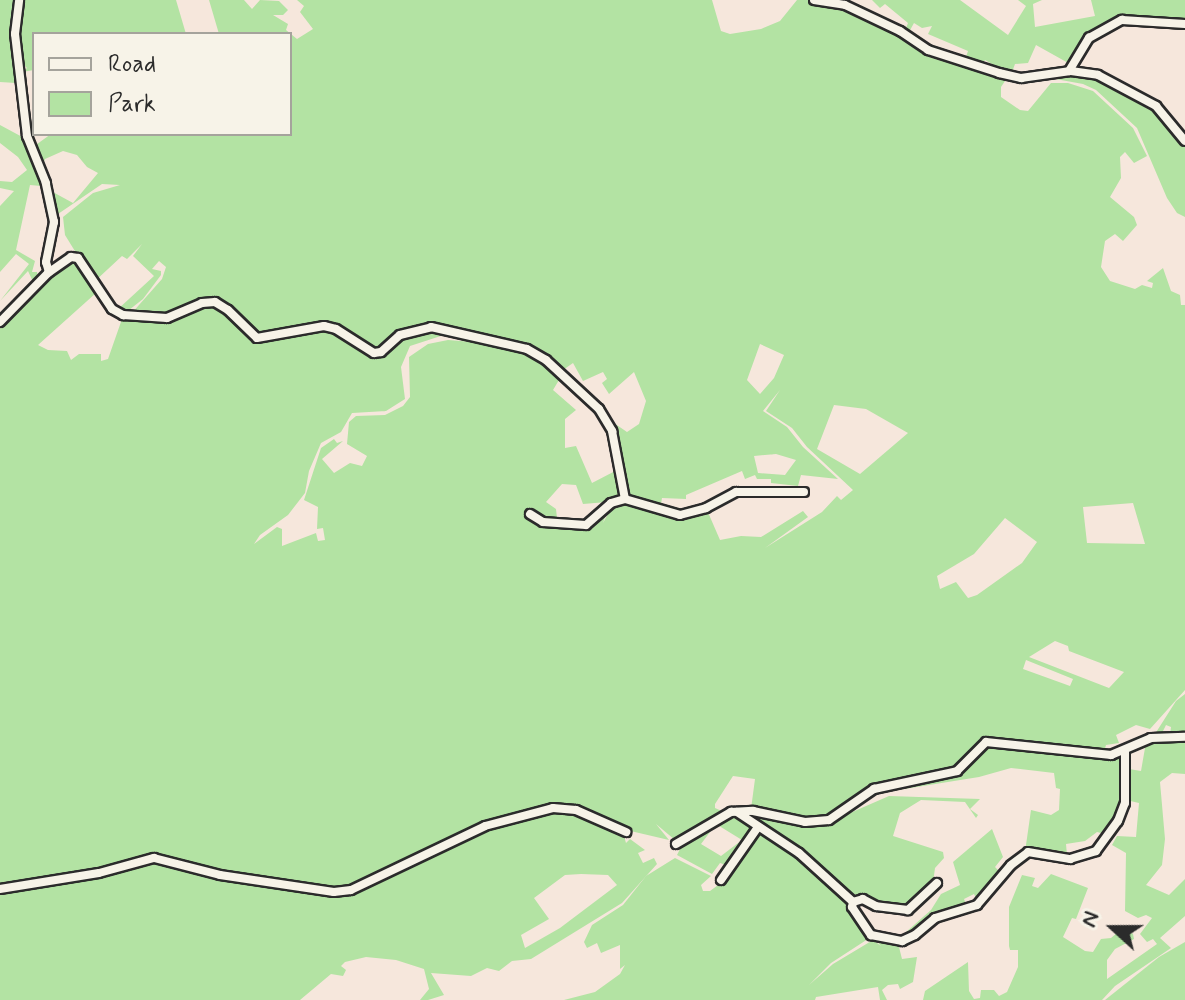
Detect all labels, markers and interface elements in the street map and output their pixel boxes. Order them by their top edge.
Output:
legend [32,32,292,136]
text: Road [108,49,156,80]
text: Park [108,89,156,120]
north arrow [1073,888,1153,968]
text: N [1075,908,1106,931]

